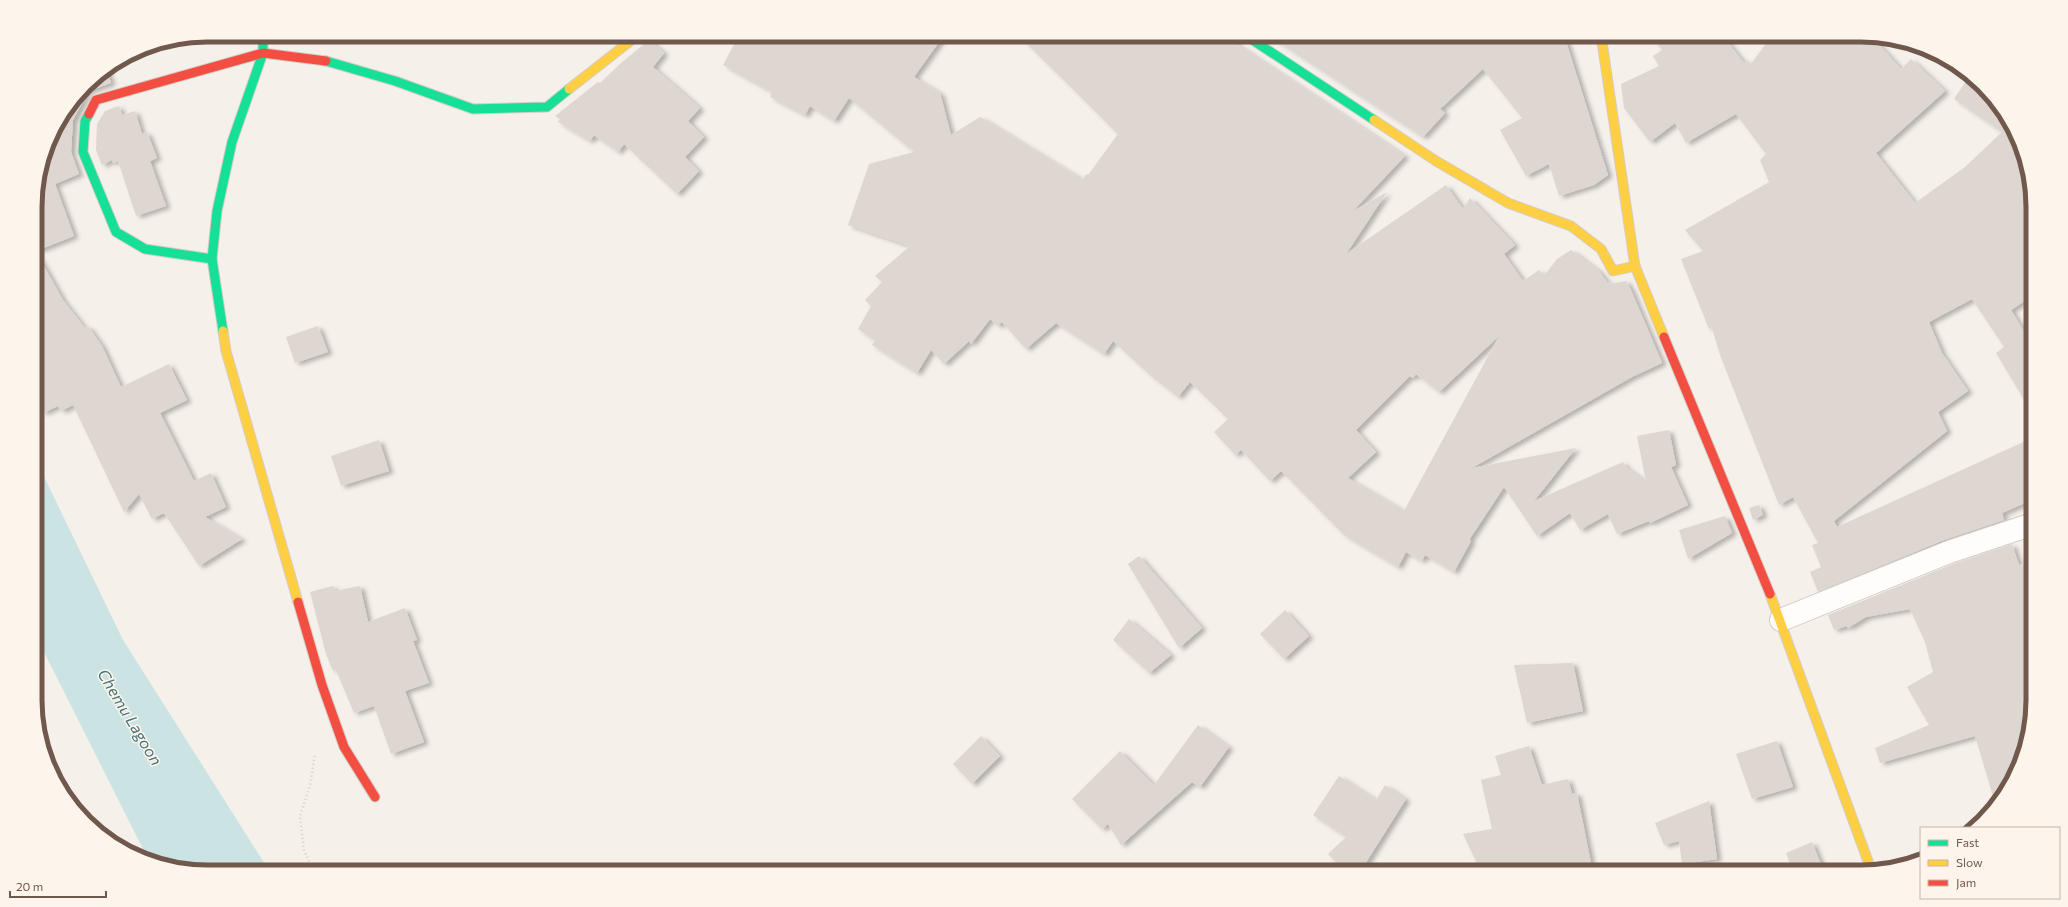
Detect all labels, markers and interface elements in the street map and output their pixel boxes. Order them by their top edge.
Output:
water label: Chemu Lagoon [94,665,167,768]
legend [1920,827,2060,899]
text: Fast [1956,835,1979,849]
text: Slow [1956,855,1983,869]
scale bar [10,873,106,899]
text: Jam [1956,875,1976,890]
text: 20 m [16,879,43,893]

